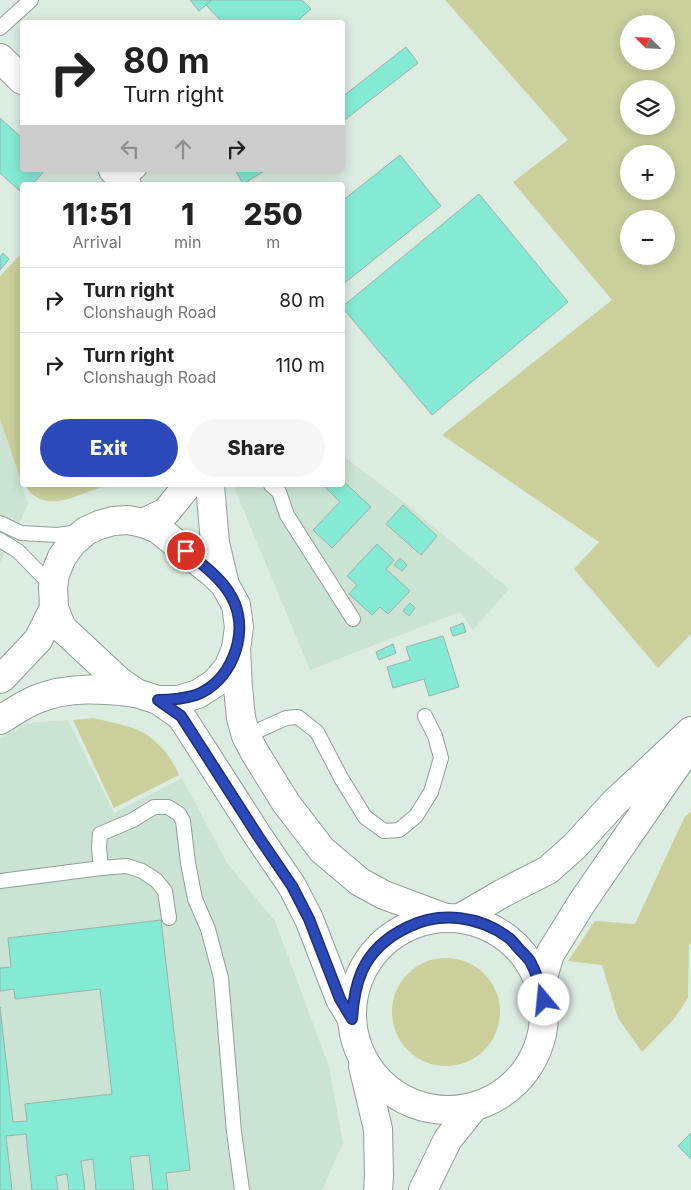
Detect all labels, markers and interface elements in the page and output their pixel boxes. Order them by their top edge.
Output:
north arrow [620,15,675,70]
map controls [620,15,675,265]
text: 80 m [123,39,210,81]
icon: right [40,40,105,105]
button: layers [620,80,675,135]
text: Turn right [123,81,224,107]
icon: left [116,135,144,163]
icon: ahead [169,135,197,163]
icon: right [222,135,250,163]
button: + [620,145,675,200]
text: 11:51 [62,196,132,232]
text: 1 [181,196,194,232]
text: 250 [243,196,303,232]
button: − [620,210,675,265]
text: Arrival [72,232,122,252]
text: min [174,232,201,252]
text: m [266,232,280,252]
text: Turn right [83,279,174,302]
icon: right [40,286,68,314]
text: 80 m [279,289,325,312]
text: Clonshaugh Road [83,302,216,322]
text: Turn right [83,344,174,367]
icon: right [40,351,68,379]
text: 110 m [276,354,325,377]
text: Clonshaugh Road [83,367,216,387]
button: Exit [40,419,178,477]
button: Share [188,419,325,477]
pin [165,530,207,572]
icon: arrive [172,537,200,565]
position arrow [517,973,569,1025]

